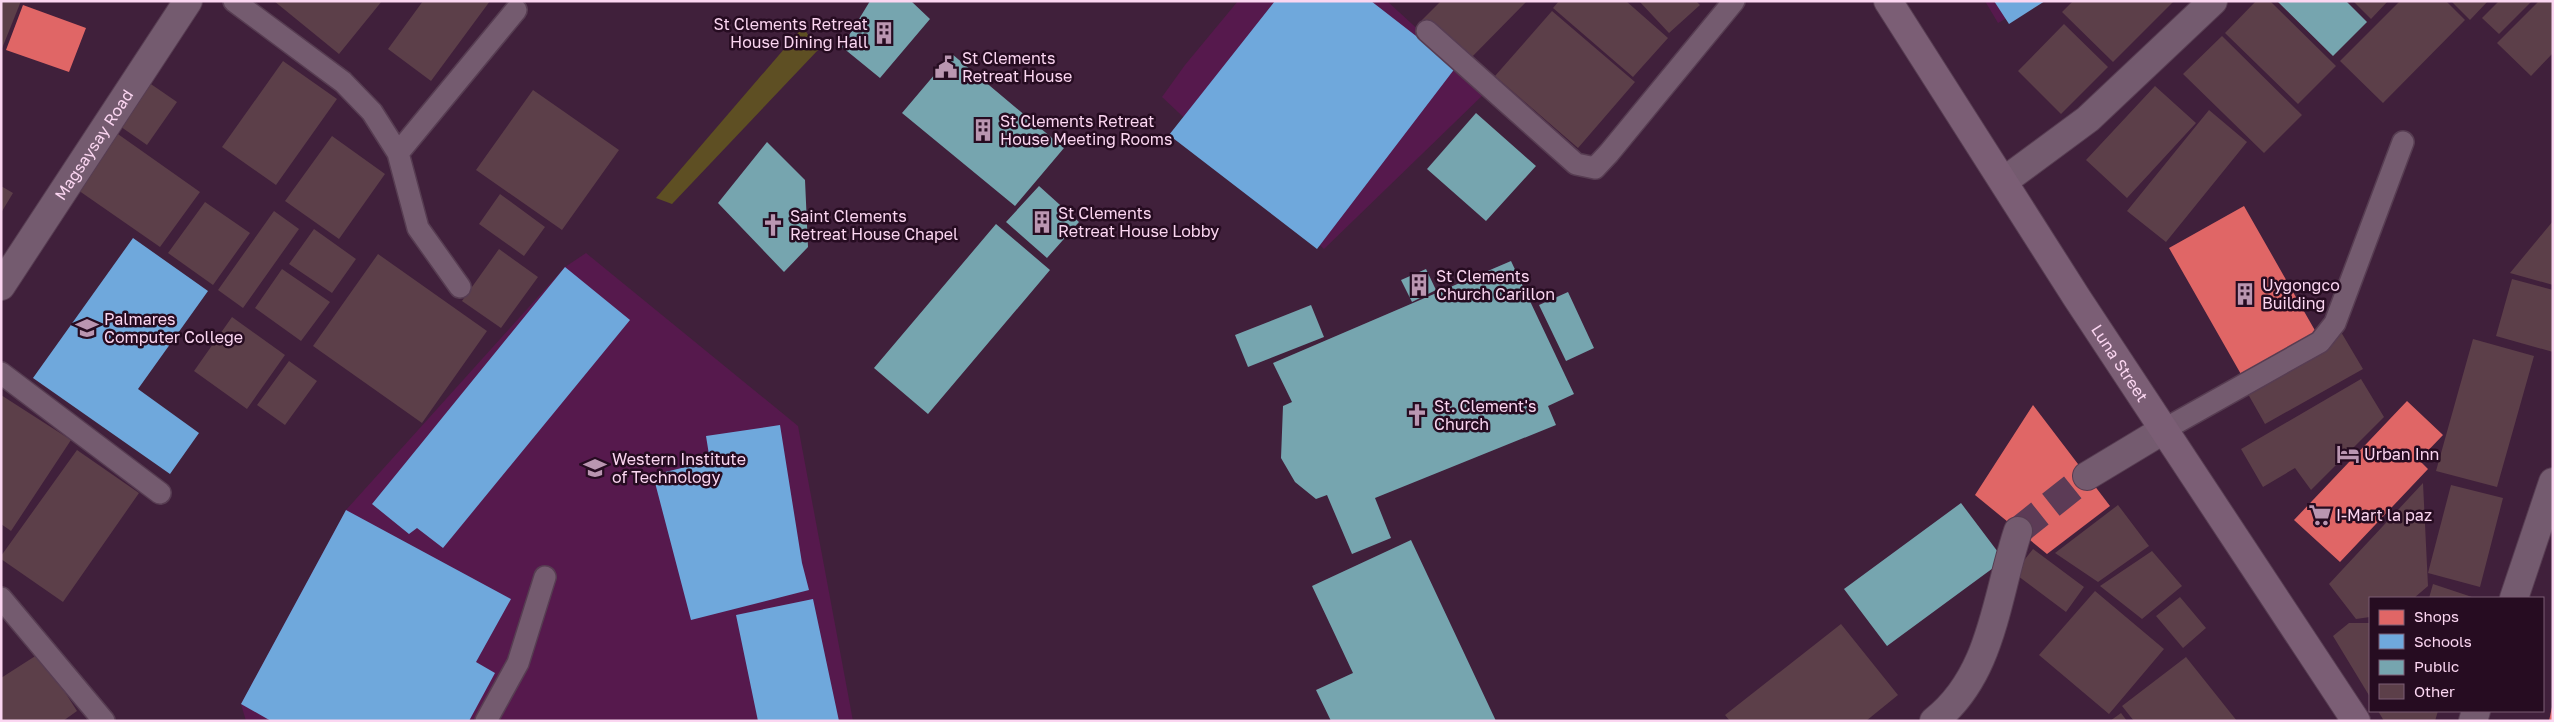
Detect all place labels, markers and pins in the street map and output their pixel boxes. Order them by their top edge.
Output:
place label: St Clements Retreat House Dining Hall [714,14,868,52]
building icon: St Clements Retreat House Dining Hall [871,20,897,46]
place label: St Clements Retreat House [962,48,1072,86]
public building icon: St Clements Retreat House [933,54,959,80]
place label: St Clements Retreat House Meeting Rooms [1000,111,1172,149]
building icon: St Clements Retreat House Meeting Rooms [970,117,996,143]
place label: St Clements Retreat House Lobby [1058,203,1219,241]
place label: Saint Clements Retreat House Chapel [790,206,958,244]
building icon: St Clements Retreat House Lobby [1029,209,1055,235]
church icon: Saint Clements Retreat House Chapel [760,212,786,238]
place label: St Clements Church Carillon [1436,266,1555,304]
building icon: St Clements Church Carillon [1406,272,1432,298]
place label: Uygongco Building [2262,275,2340,313]
building icon: Uygongco Building [2232,281,2258,307]
place label: Palmares Computer College [104,309,243,347]
school or university icon: Palmares Computer College [74,315,100,341]
place label: St. Clement's Church [1434,396,1536,434]
church icon: St. Clement's Church [1404,402,1430,428]
hotel icon: Urban Inn [2335,441,2361,467]
place label: Urban Inn [2364,444,2439,464]
place label: Western Institute of Technology [612,449,746,487]
school or university icon: Western Institute of Technology [582,455,608,481]
supermarket icon: I-Mart la paz [2307,502,2333,528]
place label: I-Mart la paz [2336,505,2432,525]

